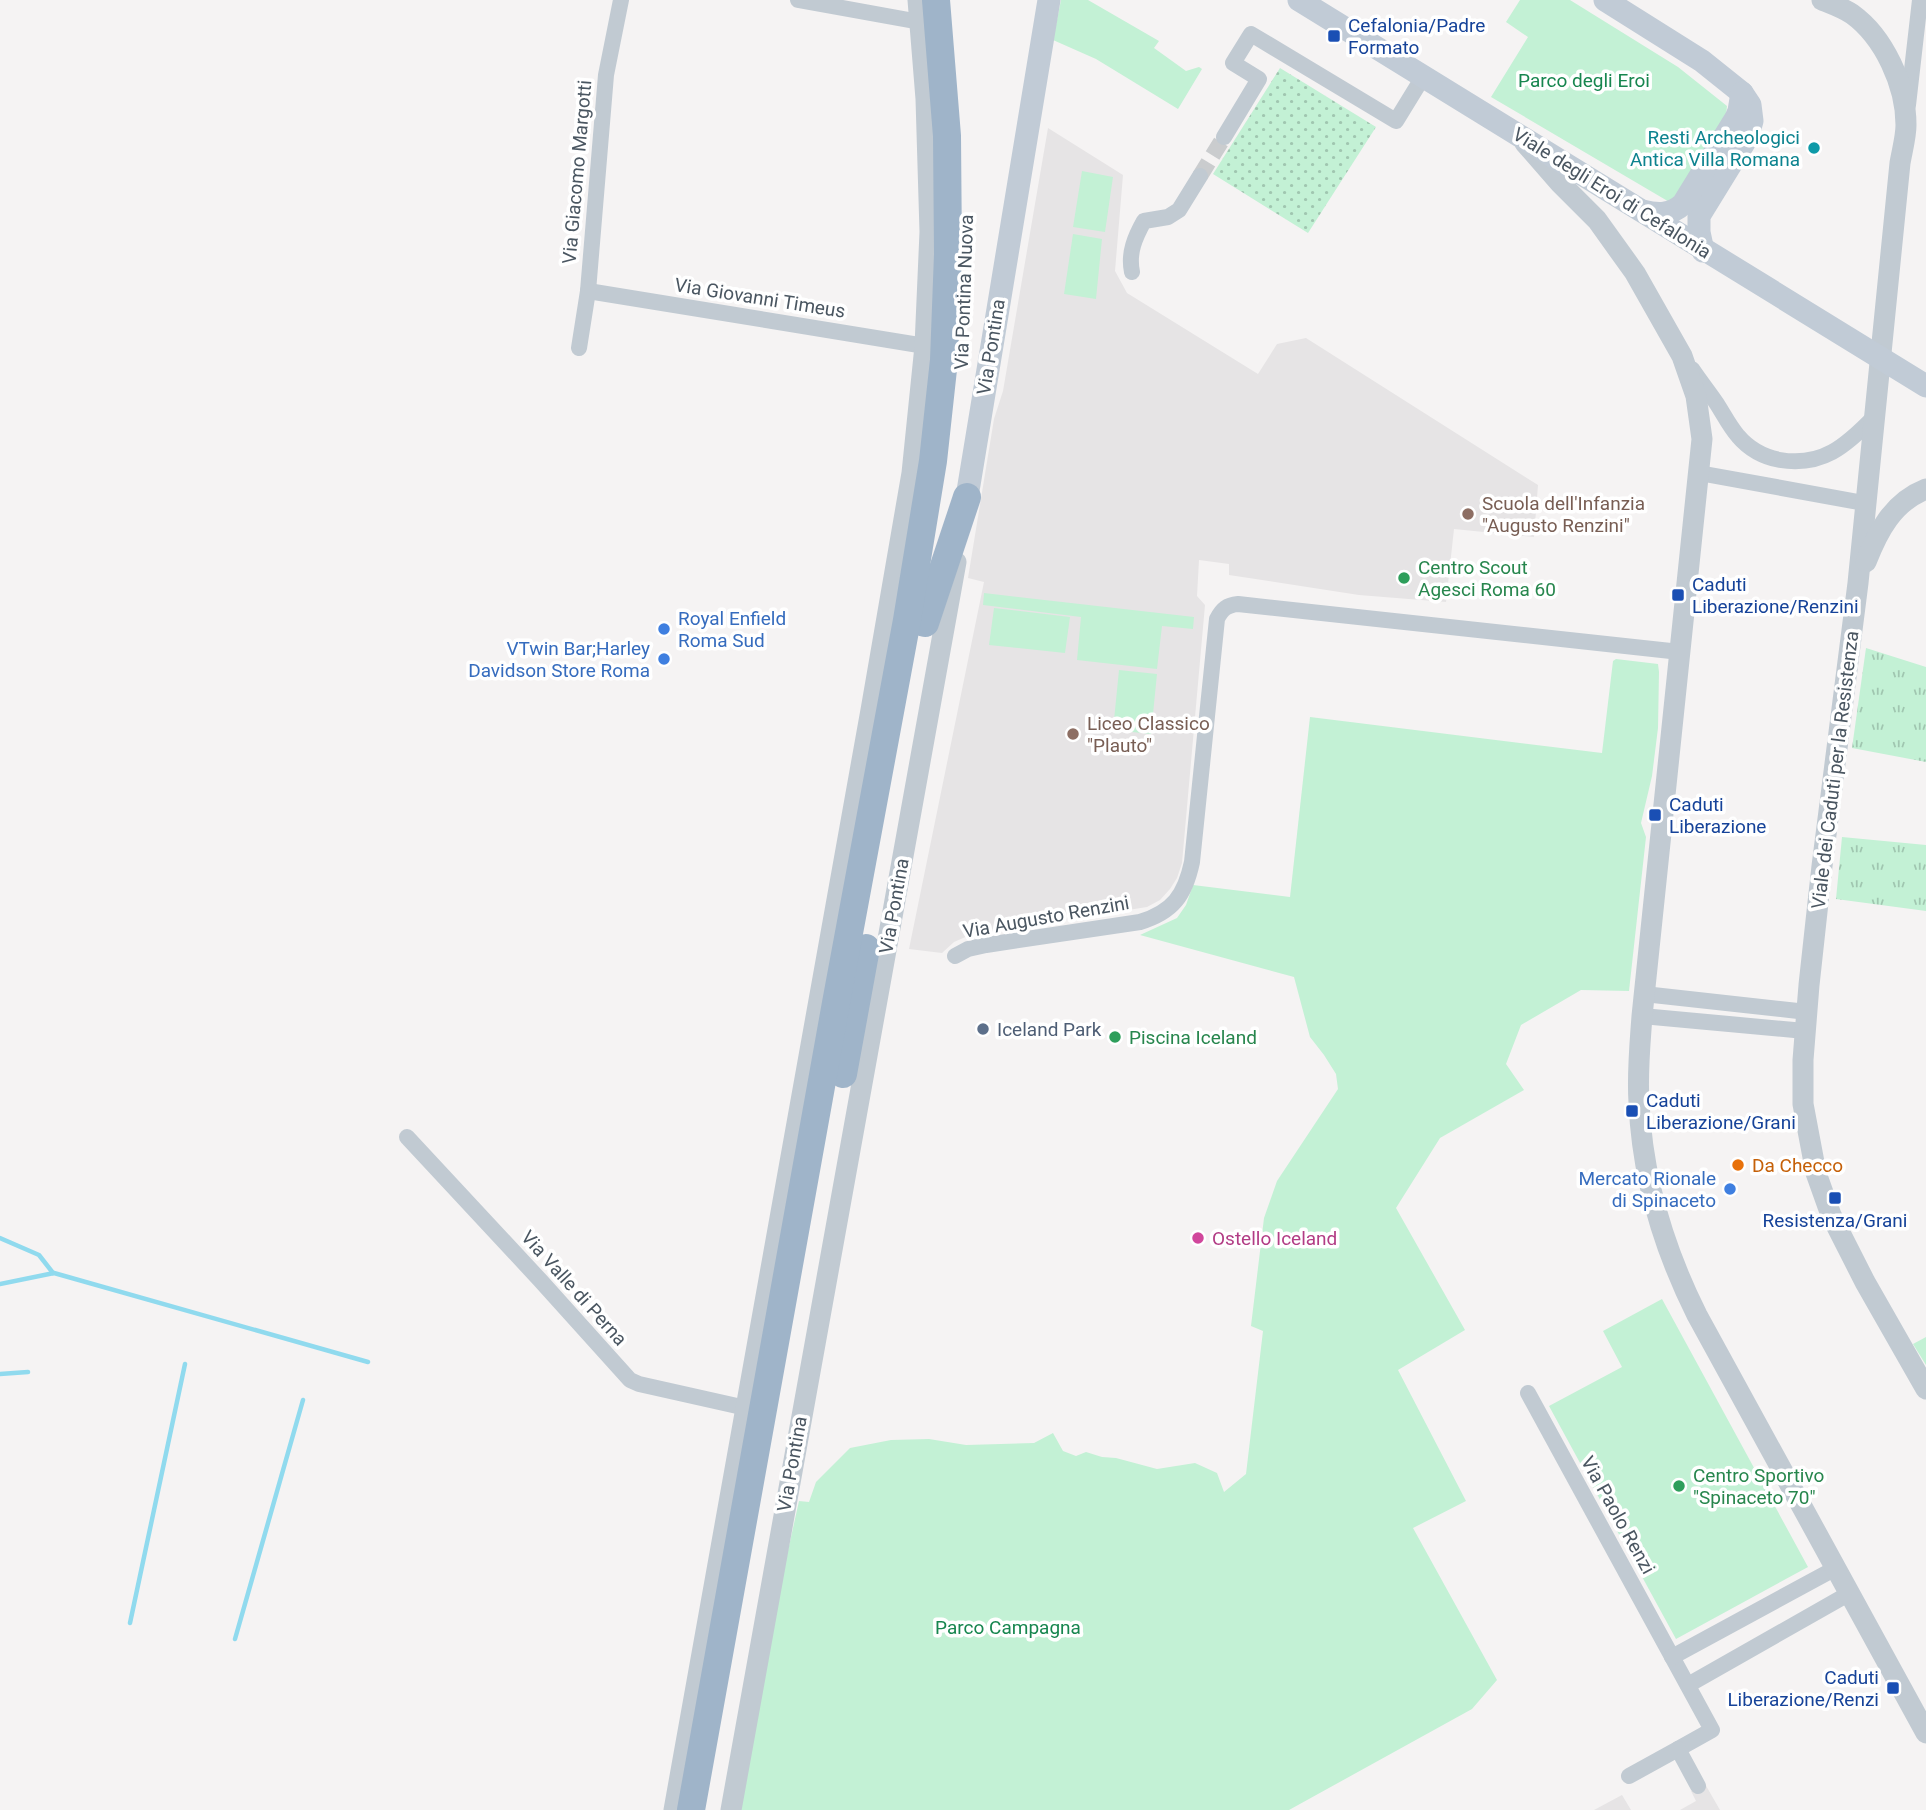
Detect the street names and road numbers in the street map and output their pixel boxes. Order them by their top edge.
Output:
street label: Via Giacomo Margotti [558,79,596,265]
street label: Viale degli Eroi di Cefalonia [1509,122,1715,264]
street label: Via Pontina Nuova [950,214,978,370]
street label: Via Giovanni Timeus [673,273,847,323]
street label: Via Pontina [972,297,1010,397]
street label: Viale dei Caduti per la Resistenza [1807,630,1863,910]
street label: Via Pontina [874,856,914,956]
street label: Via Augusto Renzini [961,891,1131,943]
street label: Via Valle di Perna [516,1226,632,1350]
street label: Via Pontina [772,1414,812,1514]
street label: Via Paolo Renzi [1576,1452,1660,1578]

